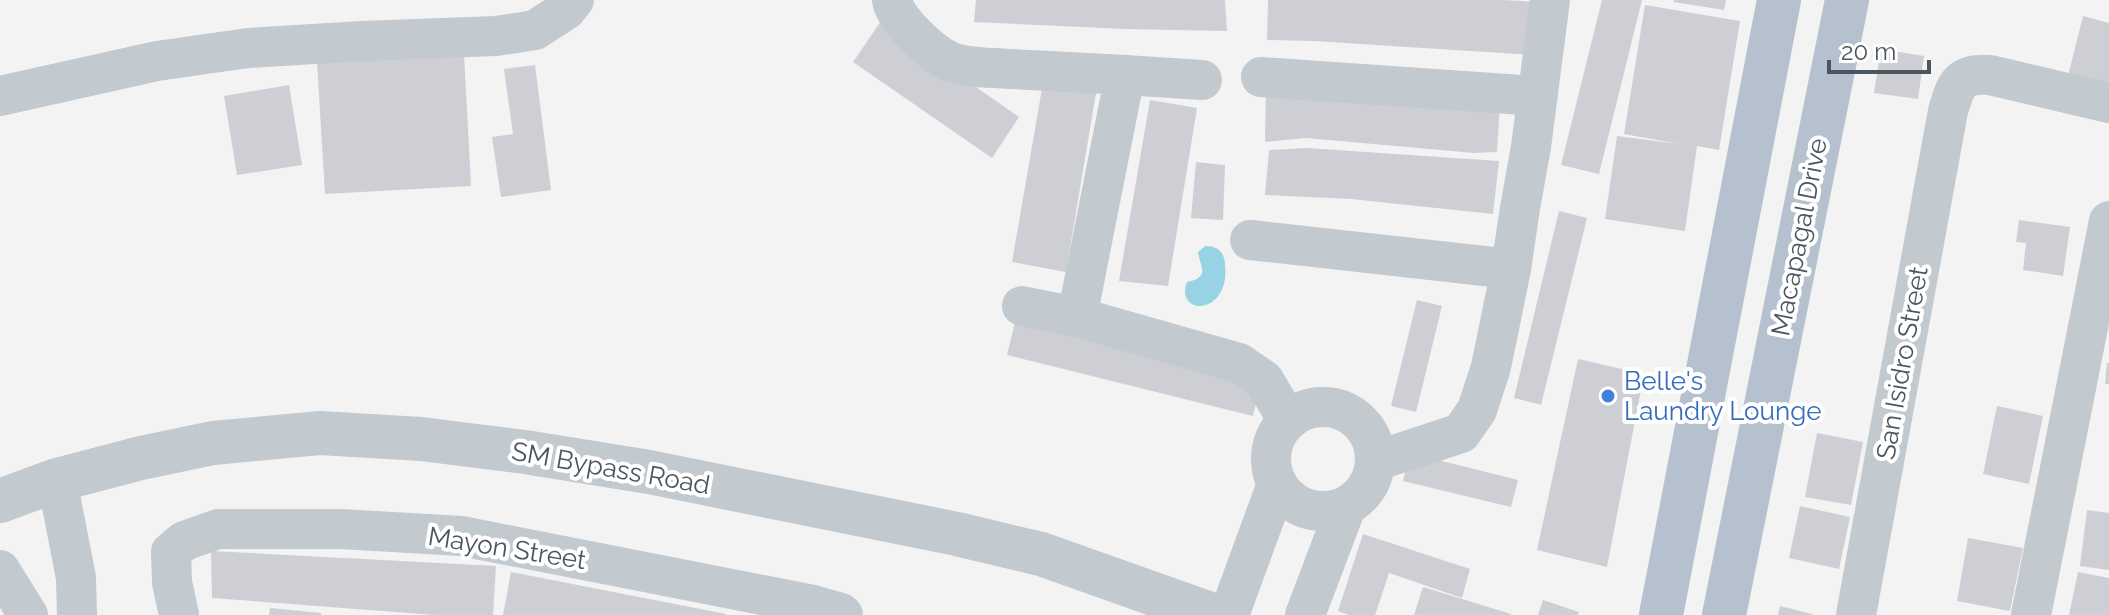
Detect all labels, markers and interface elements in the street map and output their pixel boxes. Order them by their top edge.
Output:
scale bar [1829,24,1929,74]
text: 20 m [1841,37,1896,66]
street label: Macapagal Drive [1765,136,1833,338]
street label: San Isidro Street [1870,264,1934,462]
place label: Belle's Laundry Lounge [1624,366,1822,426]
marker: Belle's Laundry Lounge [1599,387,1617,405]
street label: SM Bypass Road [510,436,712,500]
street label: Mayon Street [426,521,588,575]

